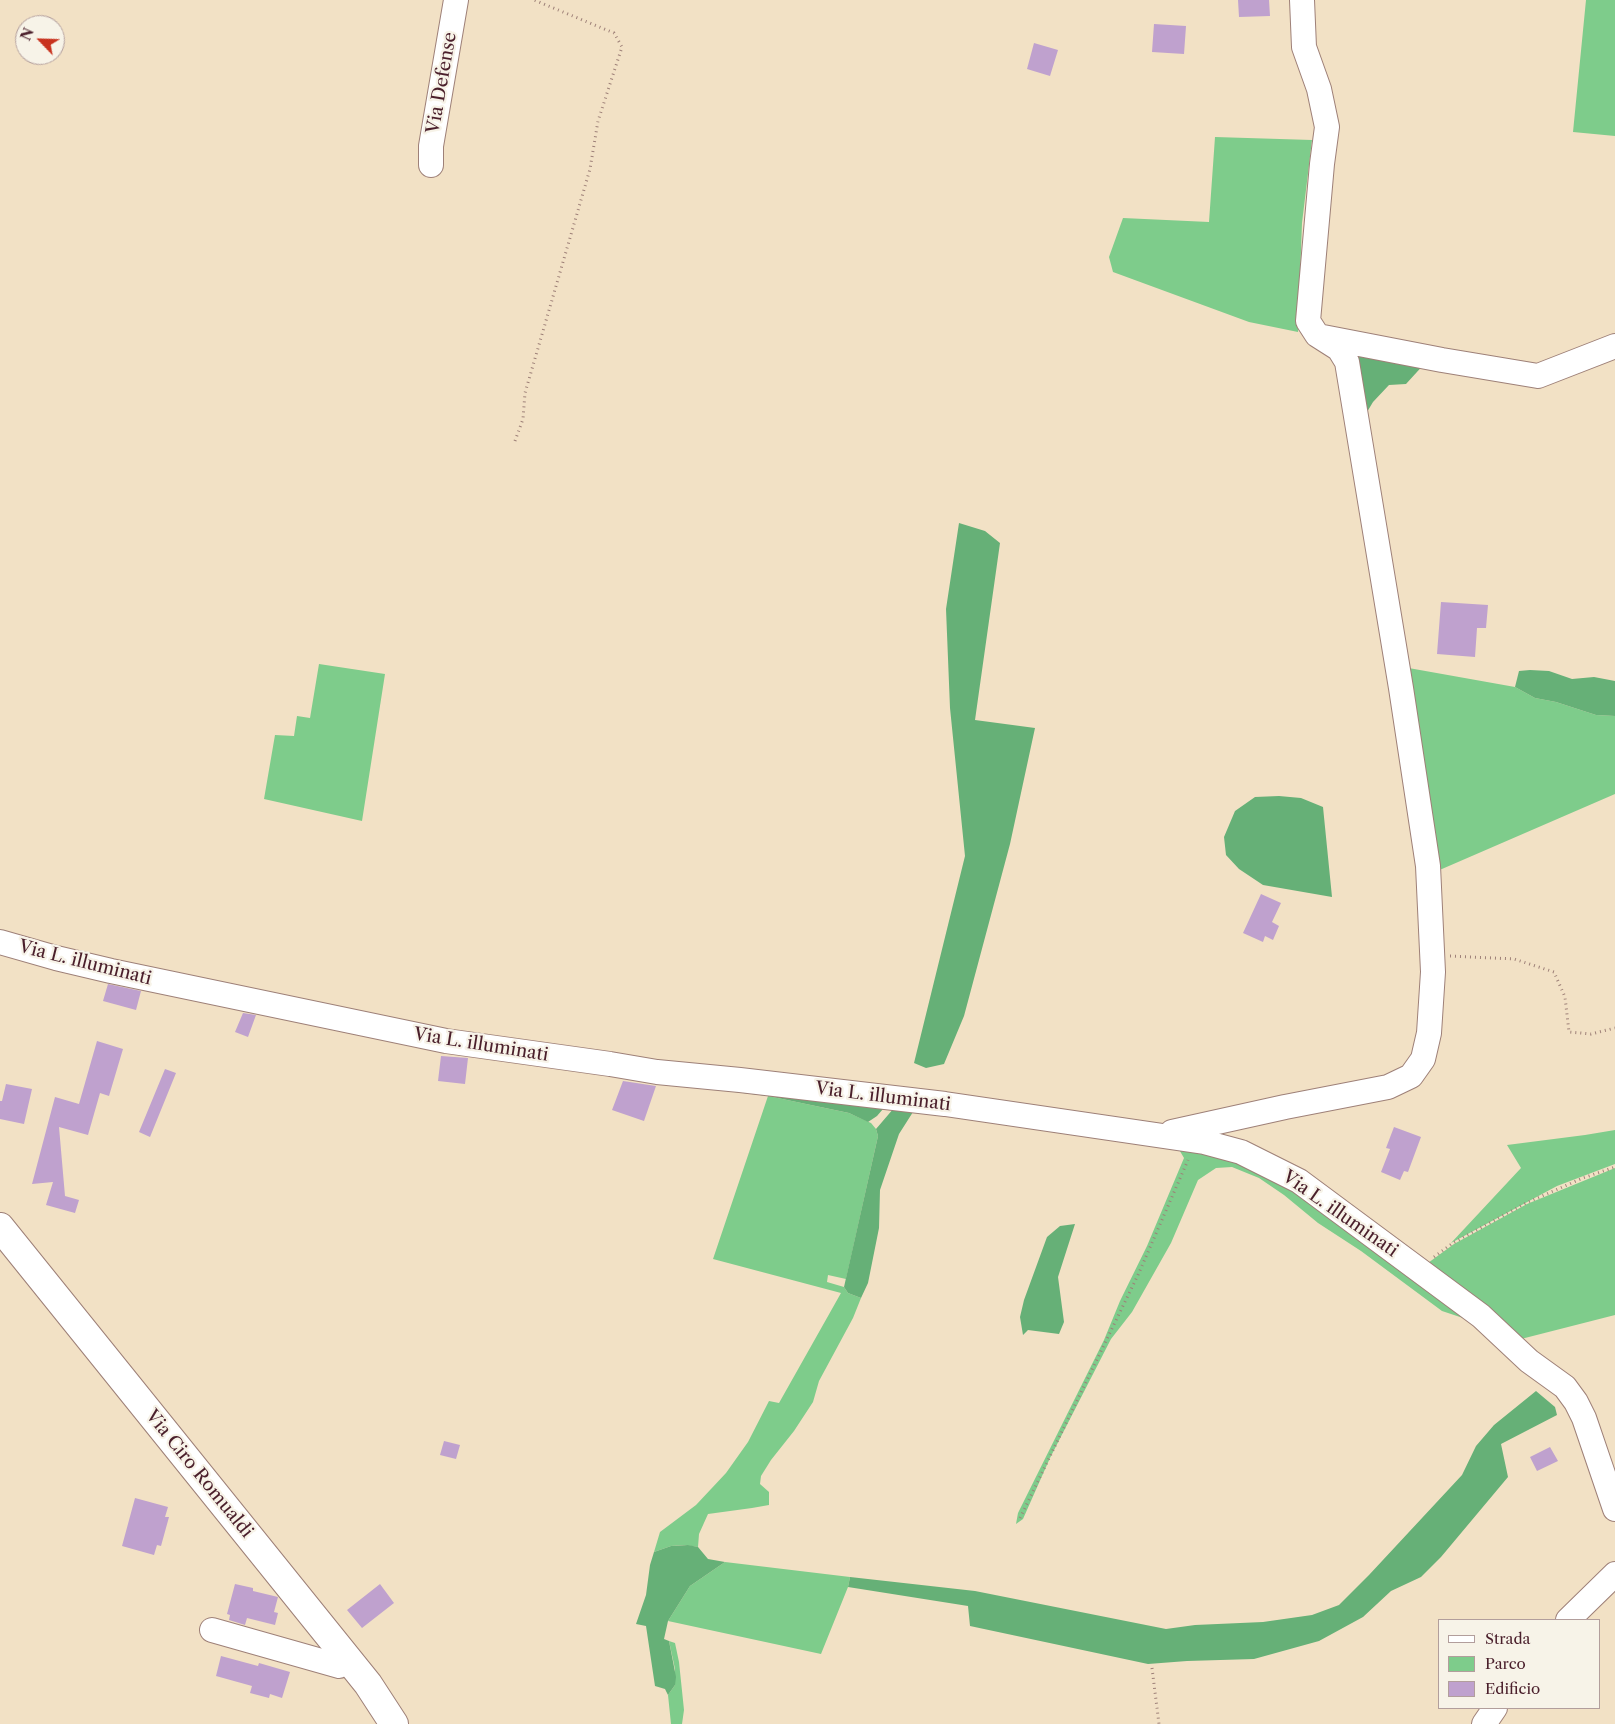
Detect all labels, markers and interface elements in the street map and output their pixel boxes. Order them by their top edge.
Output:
north arrow [15,15,65,65]
text: N [17,25,38,44]
street label: Via Defense [422,30,462,136]
street label: Via L. illuminati [16,936,154,990]
street label: Via L. illuminati [412,1024,550,1066]
street label: Via L. illuminati [814,1078,952,1116]
street label: Via L. illuminati [1278,1166,1402,1262]
street label: Via Ciro Romualdi [141,1406,257,1542]
legend [1438,1619,1600,1709]
text: Strada [1485,1629,1531,1648]
text: Parco [1485,1654,1526,1673]
text: Edificio [1485,1679,1540,1698]

